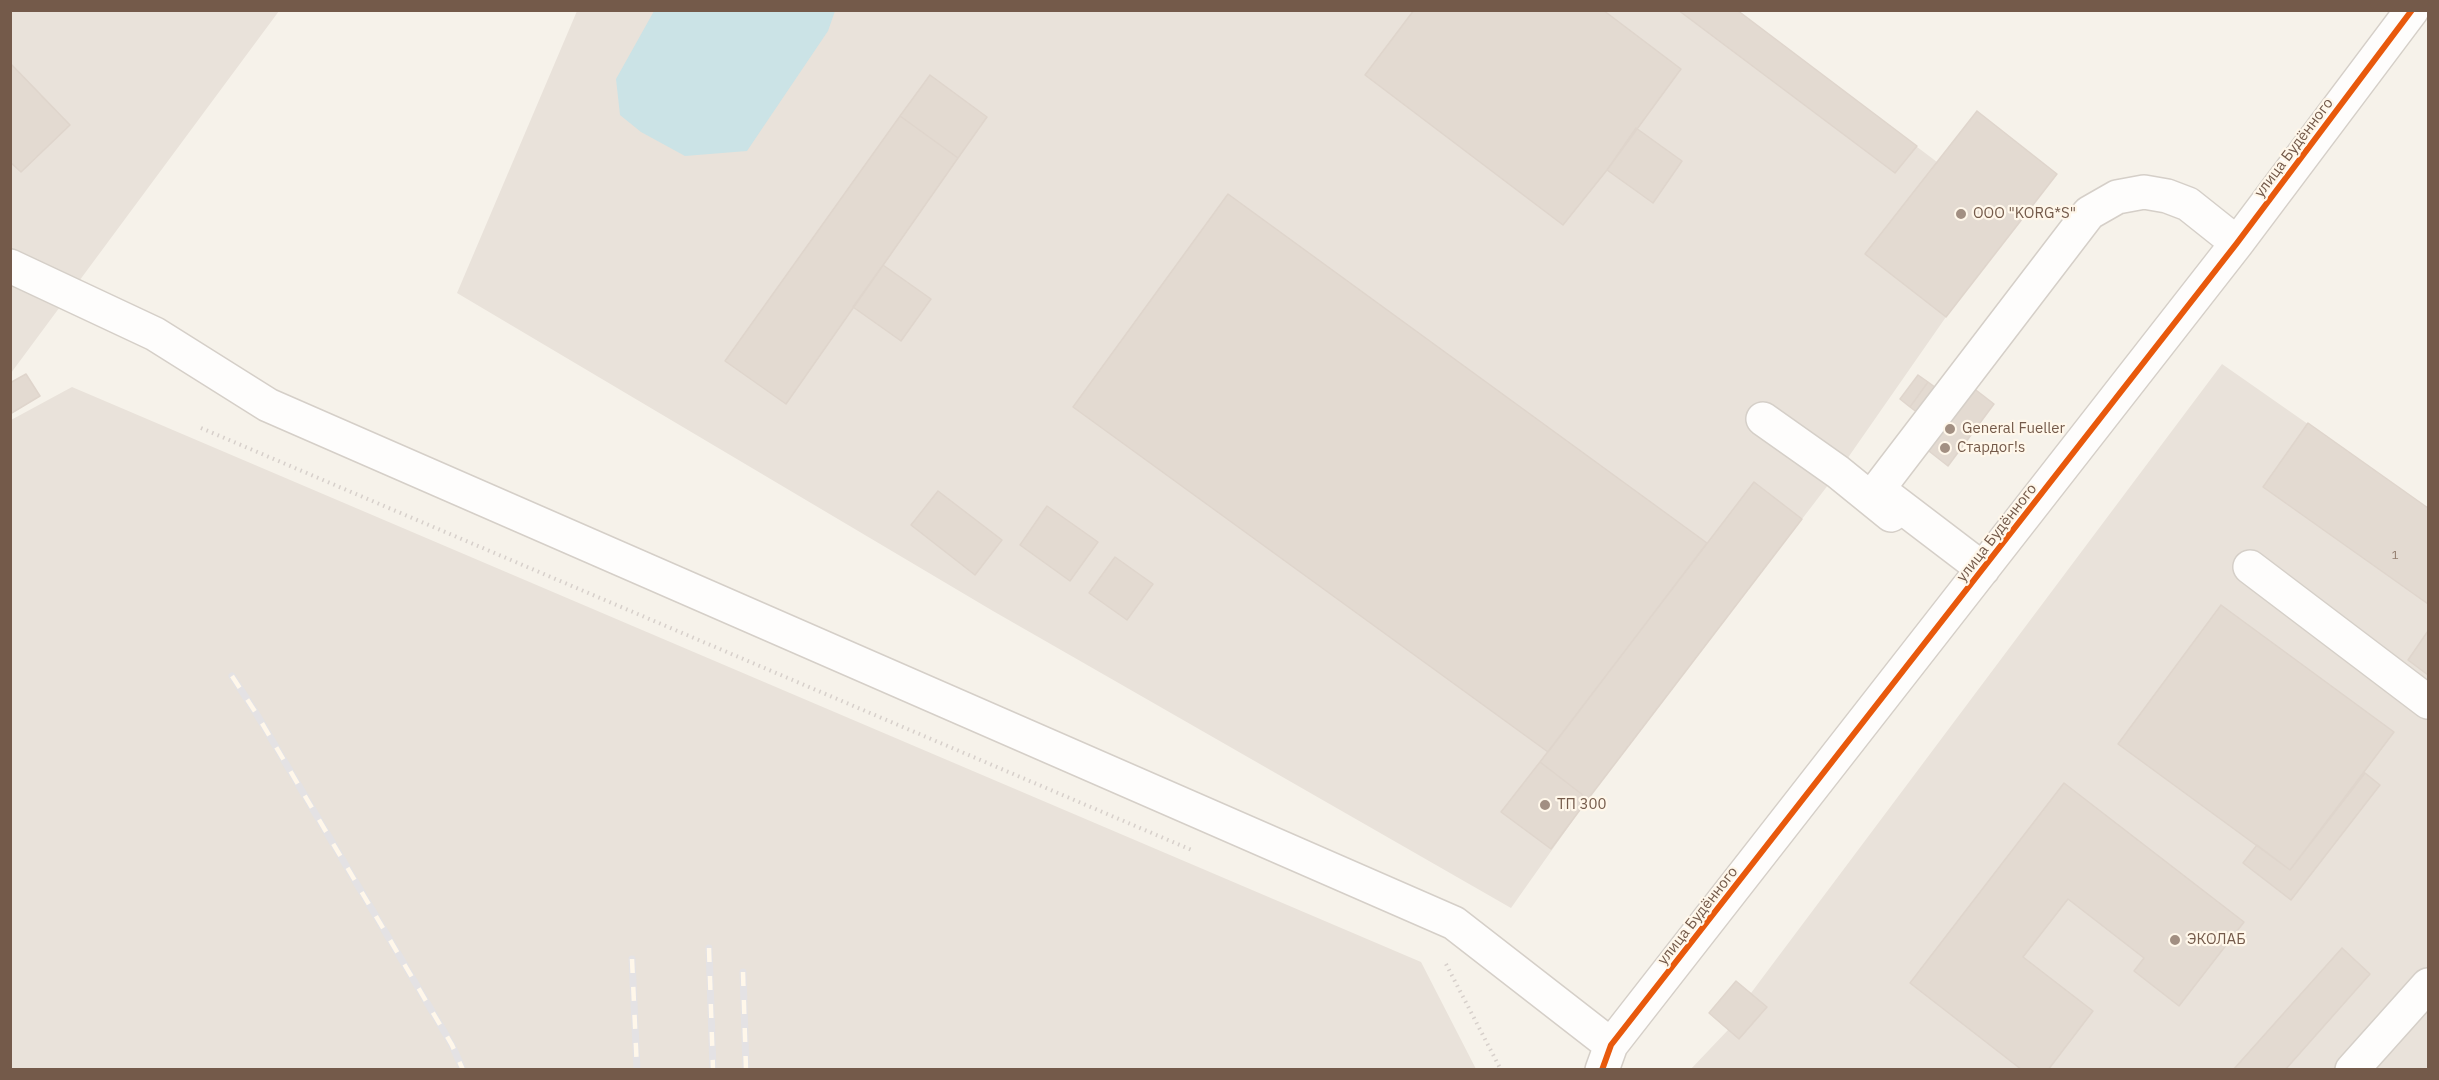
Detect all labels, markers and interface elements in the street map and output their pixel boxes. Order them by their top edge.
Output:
street label: улица Будённого [2251,95,2337,201]
place label: ООО "KORG*S" [1973,205,2076,223]
marker: ООО "KORG*S" [1954,207,1968,221]
place label: General Fueller [1962,420,2065,438]
marker: General Fueller [1943,422,1957,436]
place label: Стардог!s [1957,439,2025,457]
marker: Стардог!s [1938,441,1952,455]
street label: улица Будённого [1953,480,2041,586]
house number: 1 [2391,549,2399,563]
place label: ТП 300 [1557,796,1607,814]
marker: ТП 300 [1538,798,1552,812]
street label: улица Будённого [1654,863,1742,969]
place label: ЭКОЛАБ [2187,931,2246,949]
marker: ЭКОЛАБ [2168,933,2182,947]

